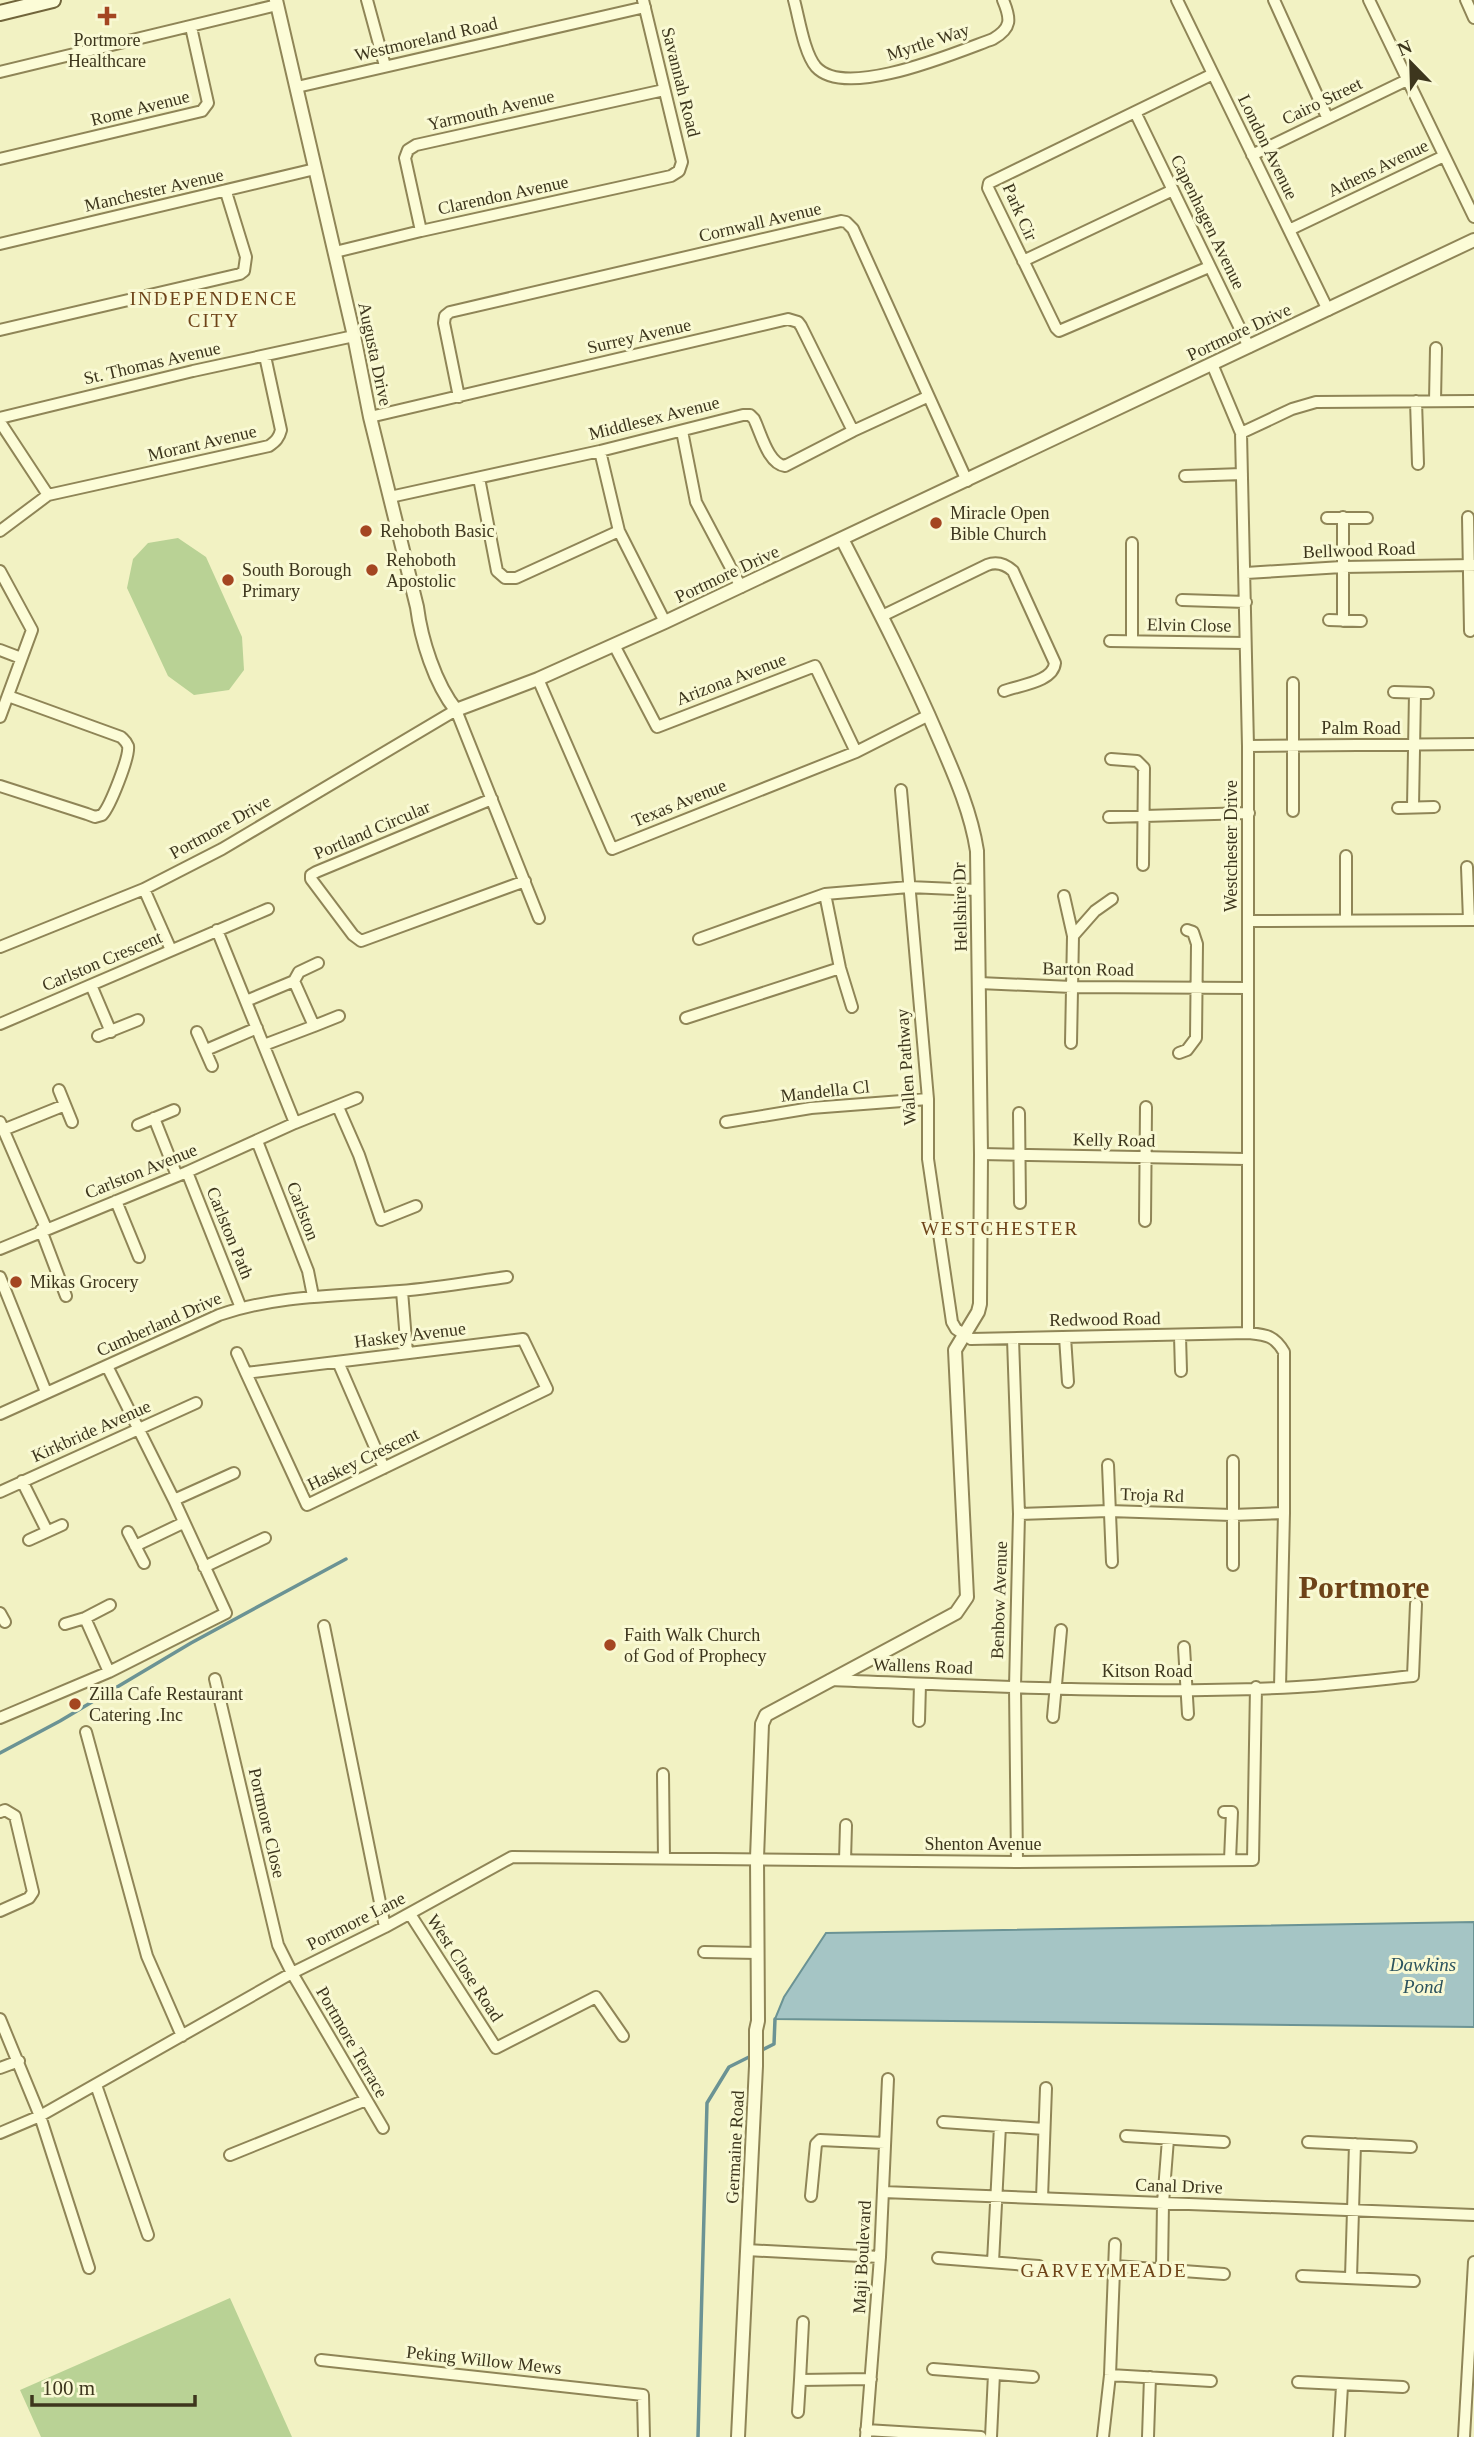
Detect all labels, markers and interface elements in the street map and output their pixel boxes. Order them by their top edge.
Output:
marker: Portmore Healthcare [97,6,117,26]
street label: Westmoreland Road [353,13,499,65]
street label: Myrtle Way [884,19,972,65]
street label: Savannah Road [658,25,704,139]
north arrow [1376,28,1446,98]
place label: Portmore Healthcare [68,30,146,71]
text: N [1394,35,1415,60]
street label: Cairo Street [1279,73,1365,129]
street label: Rome Avenue [89,86,191,130]
street label: Yarmouth Avenue [426,86,556,134]
street label: London Avenue [1234,91,1302,203]
street label: Athens Avenue [1325,135,1431,201]
street label: Capenhagen Avenue [1167,151,1249,293]
street label: Manchester Avenue [83,164,225,216]
street label: Clarendon Avenue [436,171,570,219]
street label: Park Cir [999,180,1041,244]
street label: Cornwall Avenue [697,198,823,246]
district label: INDEPENDENCE CITY [130,288,298,331]
street label: Portmore Drive [1184,299,1294,365]
street label: Augusta Drive [354,300,396,408]
street label: Surrey Avenue [585,314,693,358]
street label: St. Thomas Avenue [82,338,222,388]
street label: Middlesex Avenue [587,392,722,444]
street label: Morant Avenue [146,421,258,465]
place label: Miracle Open Bible Church [950,503,1049,544]
marker: Miracle Open Bible Church [928,515,944,531]
place label: Rehoboth Basic [380,521,495,541]
marker: Rehoboth Basic [358,523,374,539]
street label: Bellwood Road [1302,538,1416,562]
street label: Portmore Drive [672,541,782,607]
place label: Rehoboth Apostolic [386,550,456,591]
place label: South Borough Primary [242,560,352,601]
marker: Rehoboth Apostolic [364,562,380,578]
marker: South Borough Primary [220,572,236,588]
street label: Elvin Close [1147,614,1231,636]
street label: Arizona Avenue [673,649,789,709]
street label: Palm Road [1321,718,1401,738]
street label: Texas Avenue [629,775,729,831]
street label: Westchester Drive [1221,780,1241,912]
street label: Portmore Drive [166,791,274,863]
street label: Portland Circular [311,796,433,864]
street label: Hellshire Dr [949,862,971,952]
street label: Carlston Crescent [39,927,165,995]
street label: Barton Road [1042,958,1134,980]
street label: Wallen Pathway [892,1008,920,1126]
street label: Mandella Cl [779,1076,871,1106]
street label: Kelly Road [1073,1129,1155,1151]
street label: Carlston Avenue [82,1139,200,1203]
street label: Carlston [283,1179,323,1243]
street label: Carlston Path [202,1184,258,1282]
district label: WESTCHESTER [921,1218,1079,1239]
place label: Mikas Grocery [30,1272,138,1292]
marker: Mikas Grocery [8,1274,24,1290]
street label: Cumberland Drive [94,1288,224,1360]
street label: Redwood Road [1049,1308,1161,1330]
street label: Haskey Avenue [353,1318,467,1352]
street label: Kirkbride Avenue [28,1396,154,1466]
street label: Haskey Crescent [304,1423,422,1495]
street label: Troja Rd [1120,1484,1184,1506]
street label: Benbow Avenue [987,1541,1011,1659]
district label: Portmore [1299,1569,1429,1605]
place label: Faith Walk Church of God of Prophecy [624,1625,766,1666]
marker: Faith Walk Church of God of Prophecy [602,1637,618,1653]
street label: Wallens Road [873,1654,973,1678]
street label: Kitson Road [1102,1661,1192,1681]
place label: Zilla Cafe Restaurant Catering .Inc [89,1684,243,1725]
marker: Zilla Cafe Restaurant Catering .Inc [67,1696,83,1712]
street label: Portmore Close [245,1766,289,1880]
street label: Shenton Avenue [924,1834,1042,1854]
street label: Portmore Lane [304,1888,408,1954]
street label: West Close Road [423,1911,507,2025]
water label: Dawkins Pond [1389,1954,1456,1997]
street label: Portmore Terrace [312,1983,392,2101]
street label: Germaine Road [722,2090,748,2204]
street label: Canal Drive [1135,2174,1223,2198]
street label: Maji Boulevard [849,2200,875,2314]
district label: GARVEYMEADE [1020,2260,1188,2281]
street label: Peking Willow Mews [405,2342,563,2378]
scale bar [32,2364,194,2408]
text: 100 m [42,2376,95,2400]

